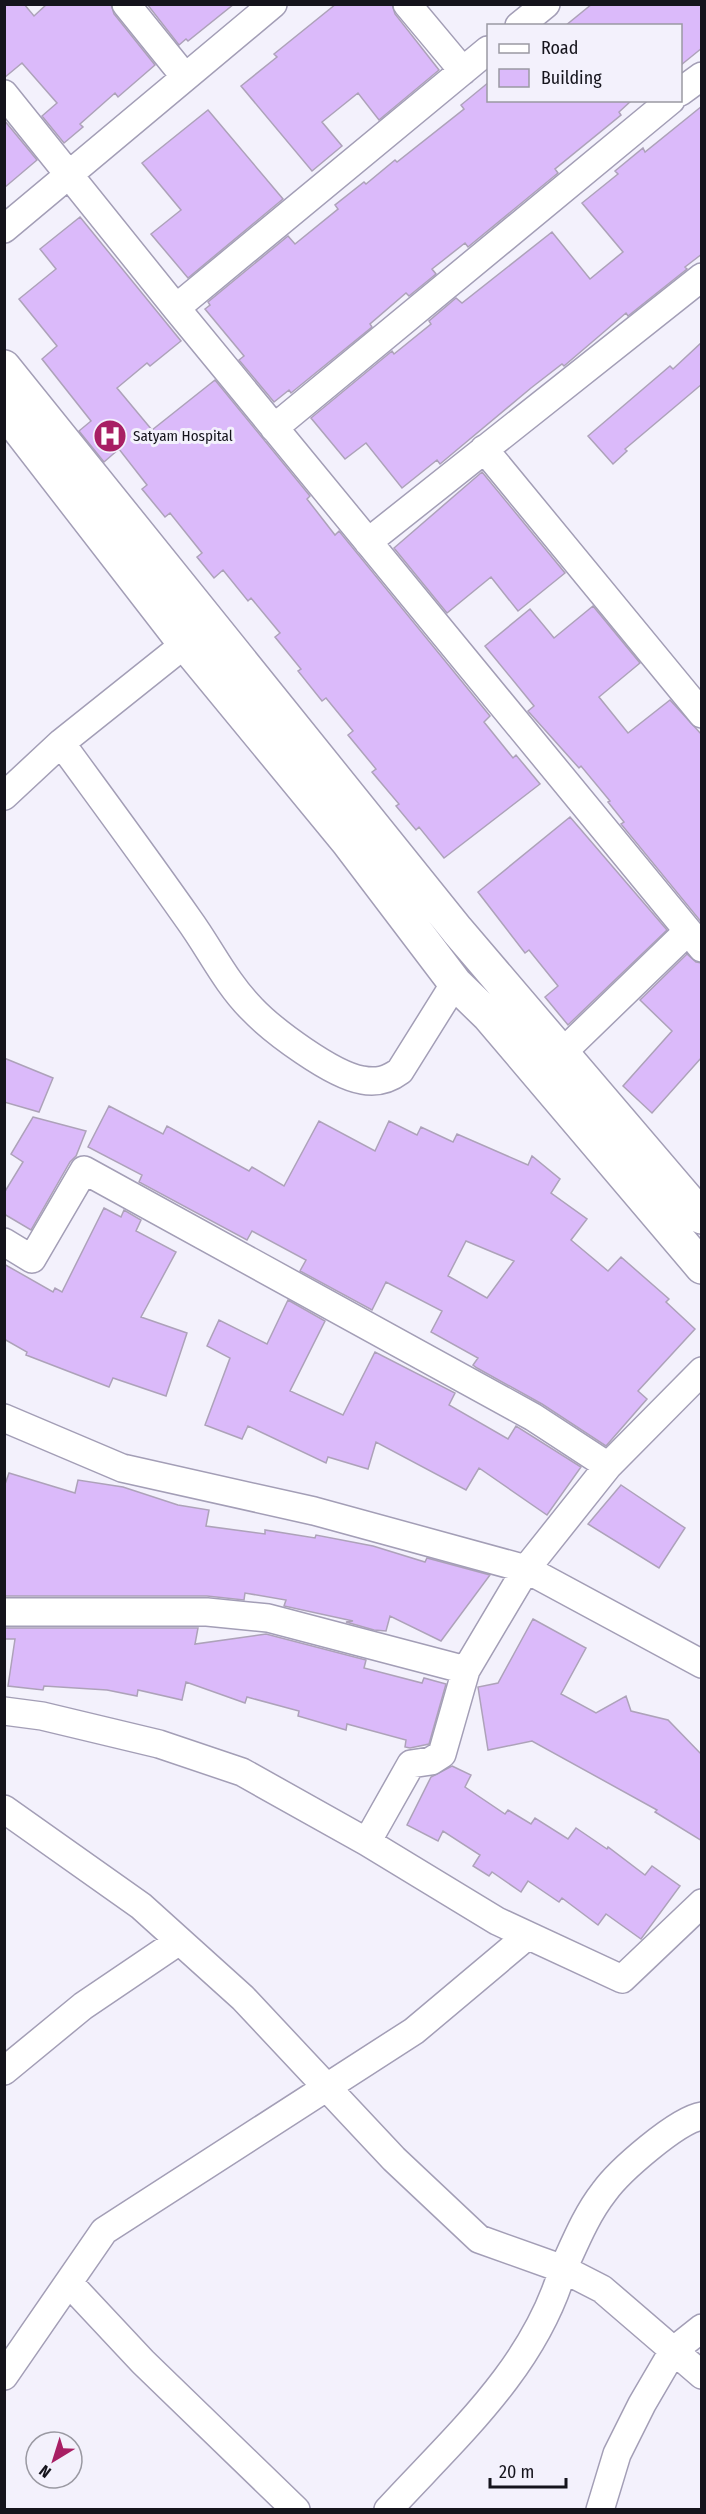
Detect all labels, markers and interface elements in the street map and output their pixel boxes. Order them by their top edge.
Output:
legend [487,24,682,102]
text: Road [541,37,578,59]
text: Building [541,67,602,89]
hospital icon: Satyam Hospital [92,418,128,454]
place label: Satyam Hospital [133,427,233,445]
north arrow [24,2430,84,2490]
scale bar [490,2451,566,2489]
text: N [35,2461,55,2482]
text: 20 m [499,2461,534,2483]

